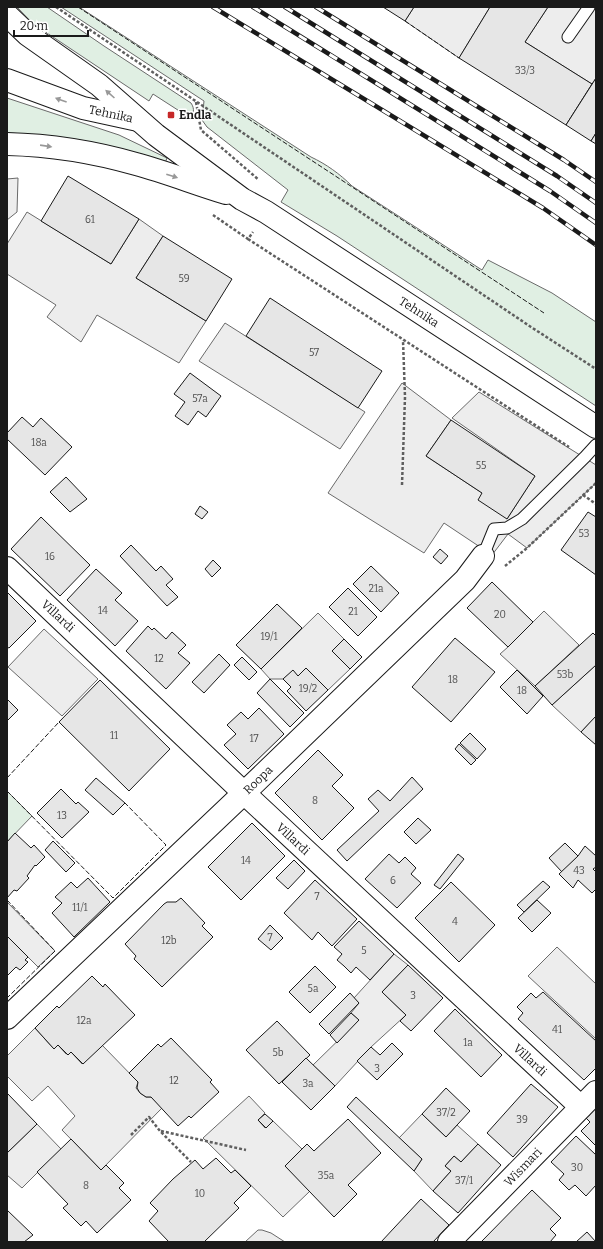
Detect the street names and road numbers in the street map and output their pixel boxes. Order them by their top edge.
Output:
street label: Tehnika [88,103,135,126]
street label: Tehnika [396,294,442,330]
street label: Villardi [38,597,78,635]
street label: Roopa [240,762,276,797]
street label: Villardi [273,820,313,858]
street label: Villardi [510,1041,550,1079]
street label: Wismari [501,1145,545,1189]

